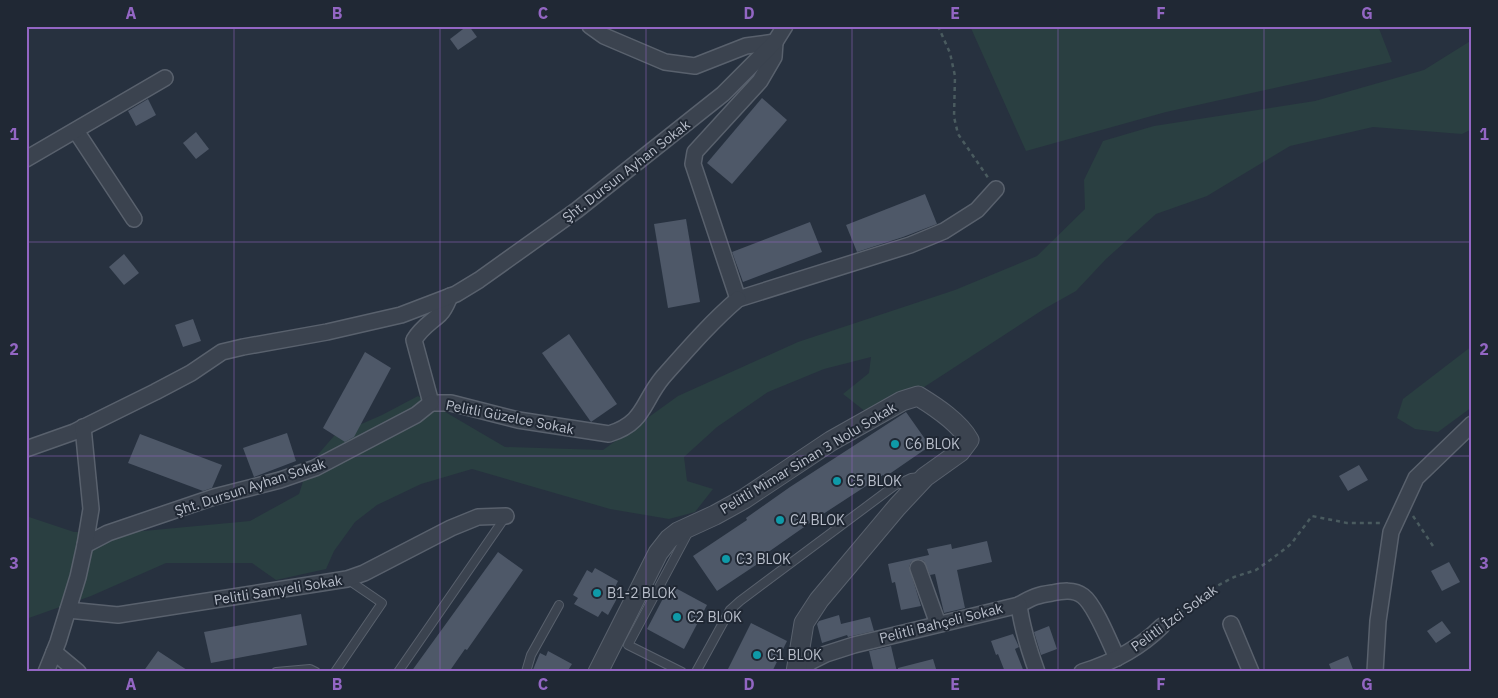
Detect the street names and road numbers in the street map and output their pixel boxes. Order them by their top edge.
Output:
street label: Şht. Dursun Ayhan Sokak [559,115,694,226]
street label: Pelitli Güzelce Sokak [444,396,576,438]
street label: Pelitli Mimar Sinan 3 Nolu Sokak [716,398,900,518]
street label: Şht. Dursun Ayhan Sokak [172,454,328,520]
street label: Pelitli Samyeli Sokak [212,571,344,609]
street label: Pelitli İzci Sokak [1127,580,1221,655]
street label: Pelitli Bahçeli Sokak [877,599,1005,647]

